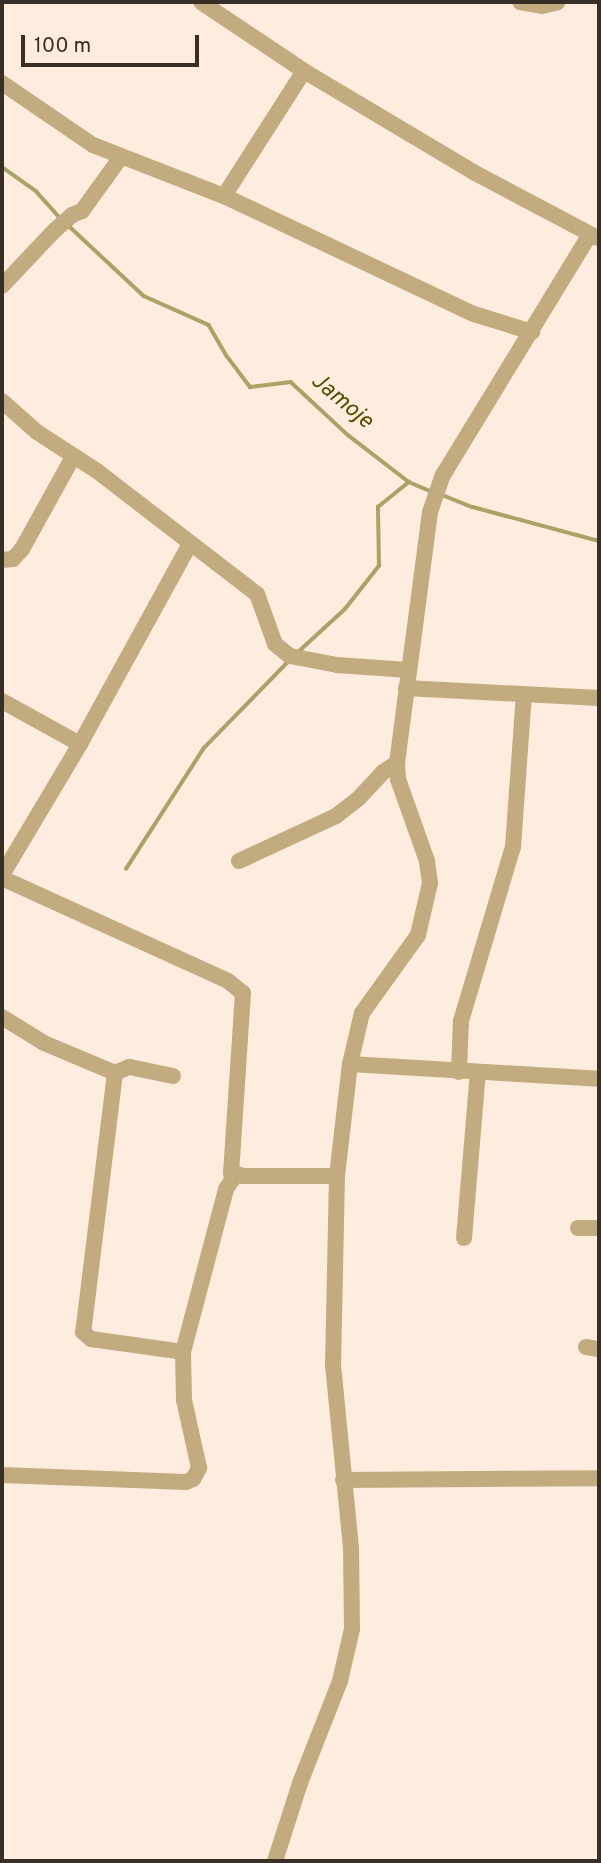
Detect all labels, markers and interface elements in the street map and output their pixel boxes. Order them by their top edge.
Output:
scale bar [24,21,203,65]
text: 100 m [34,33,91,60]
water label: Jamoje [304,368,378,436]

